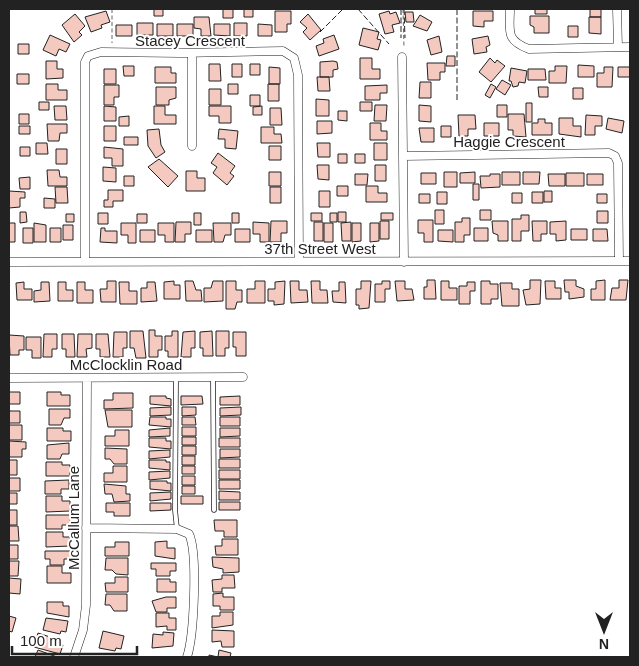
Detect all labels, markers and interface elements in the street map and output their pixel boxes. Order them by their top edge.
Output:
street label: Stacey Crescent [135,32,246,49]
street label: Haggie Crescent [453,133,566,150]
street label: 37th Street West [264,240,377,257]
street label: McClocklin Road [70,356,182,373]
street label: McCallum Lane [65,466,82,570]
north arrow [579,606,629,656]
scale bar [12,624,138,656]
text: 100 m [20,632,62,649]
text: N [599,636,609,652]

